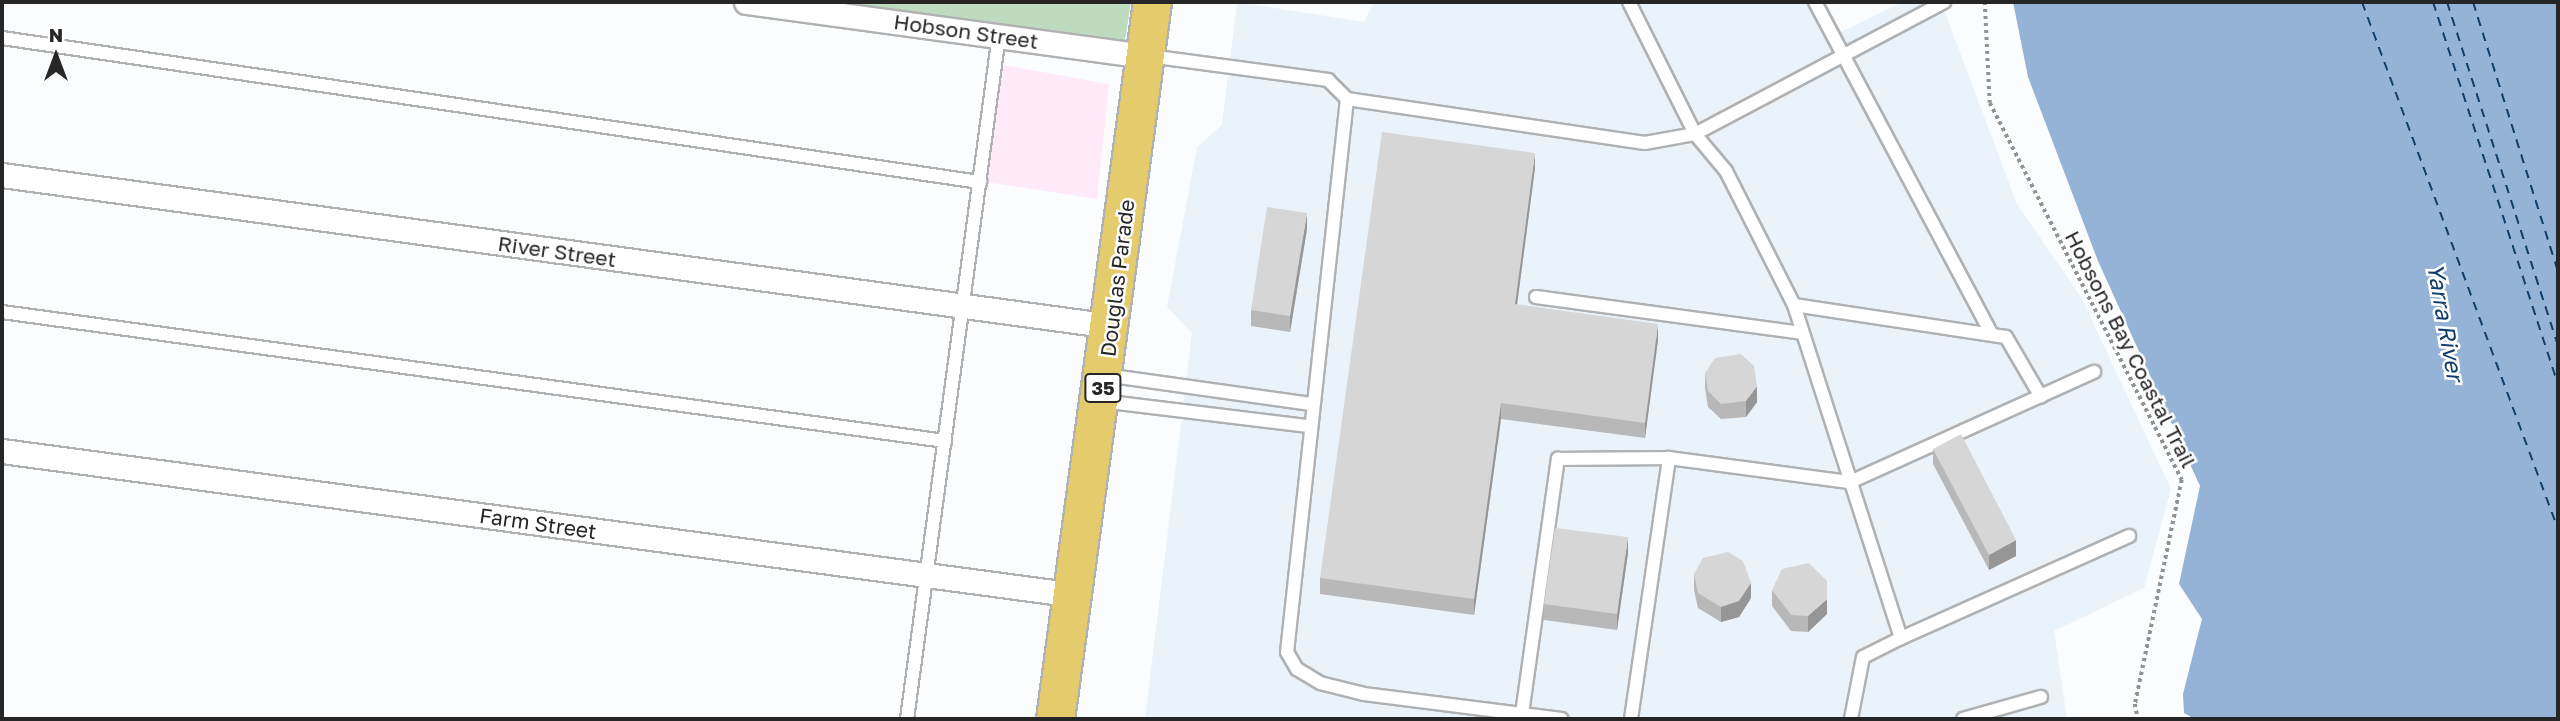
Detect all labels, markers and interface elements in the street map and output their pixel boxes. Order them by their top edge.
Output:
street label: Hobson Street [892,8,1040,54]
north arrow [21,21,91,91]
text: N [49,23,63,46]
street label: Douglas Parade [1095,198,1139,358]
street label: Hobsons Bay Coastal Trail [2060,226,2202,472]
street label: River Street [496,230,618,272]
water label: Yarra River [2422,261,2470,383]
road number: 35 [1084,372,1122,404]
street label: Farm Street [478,502,598,544]

